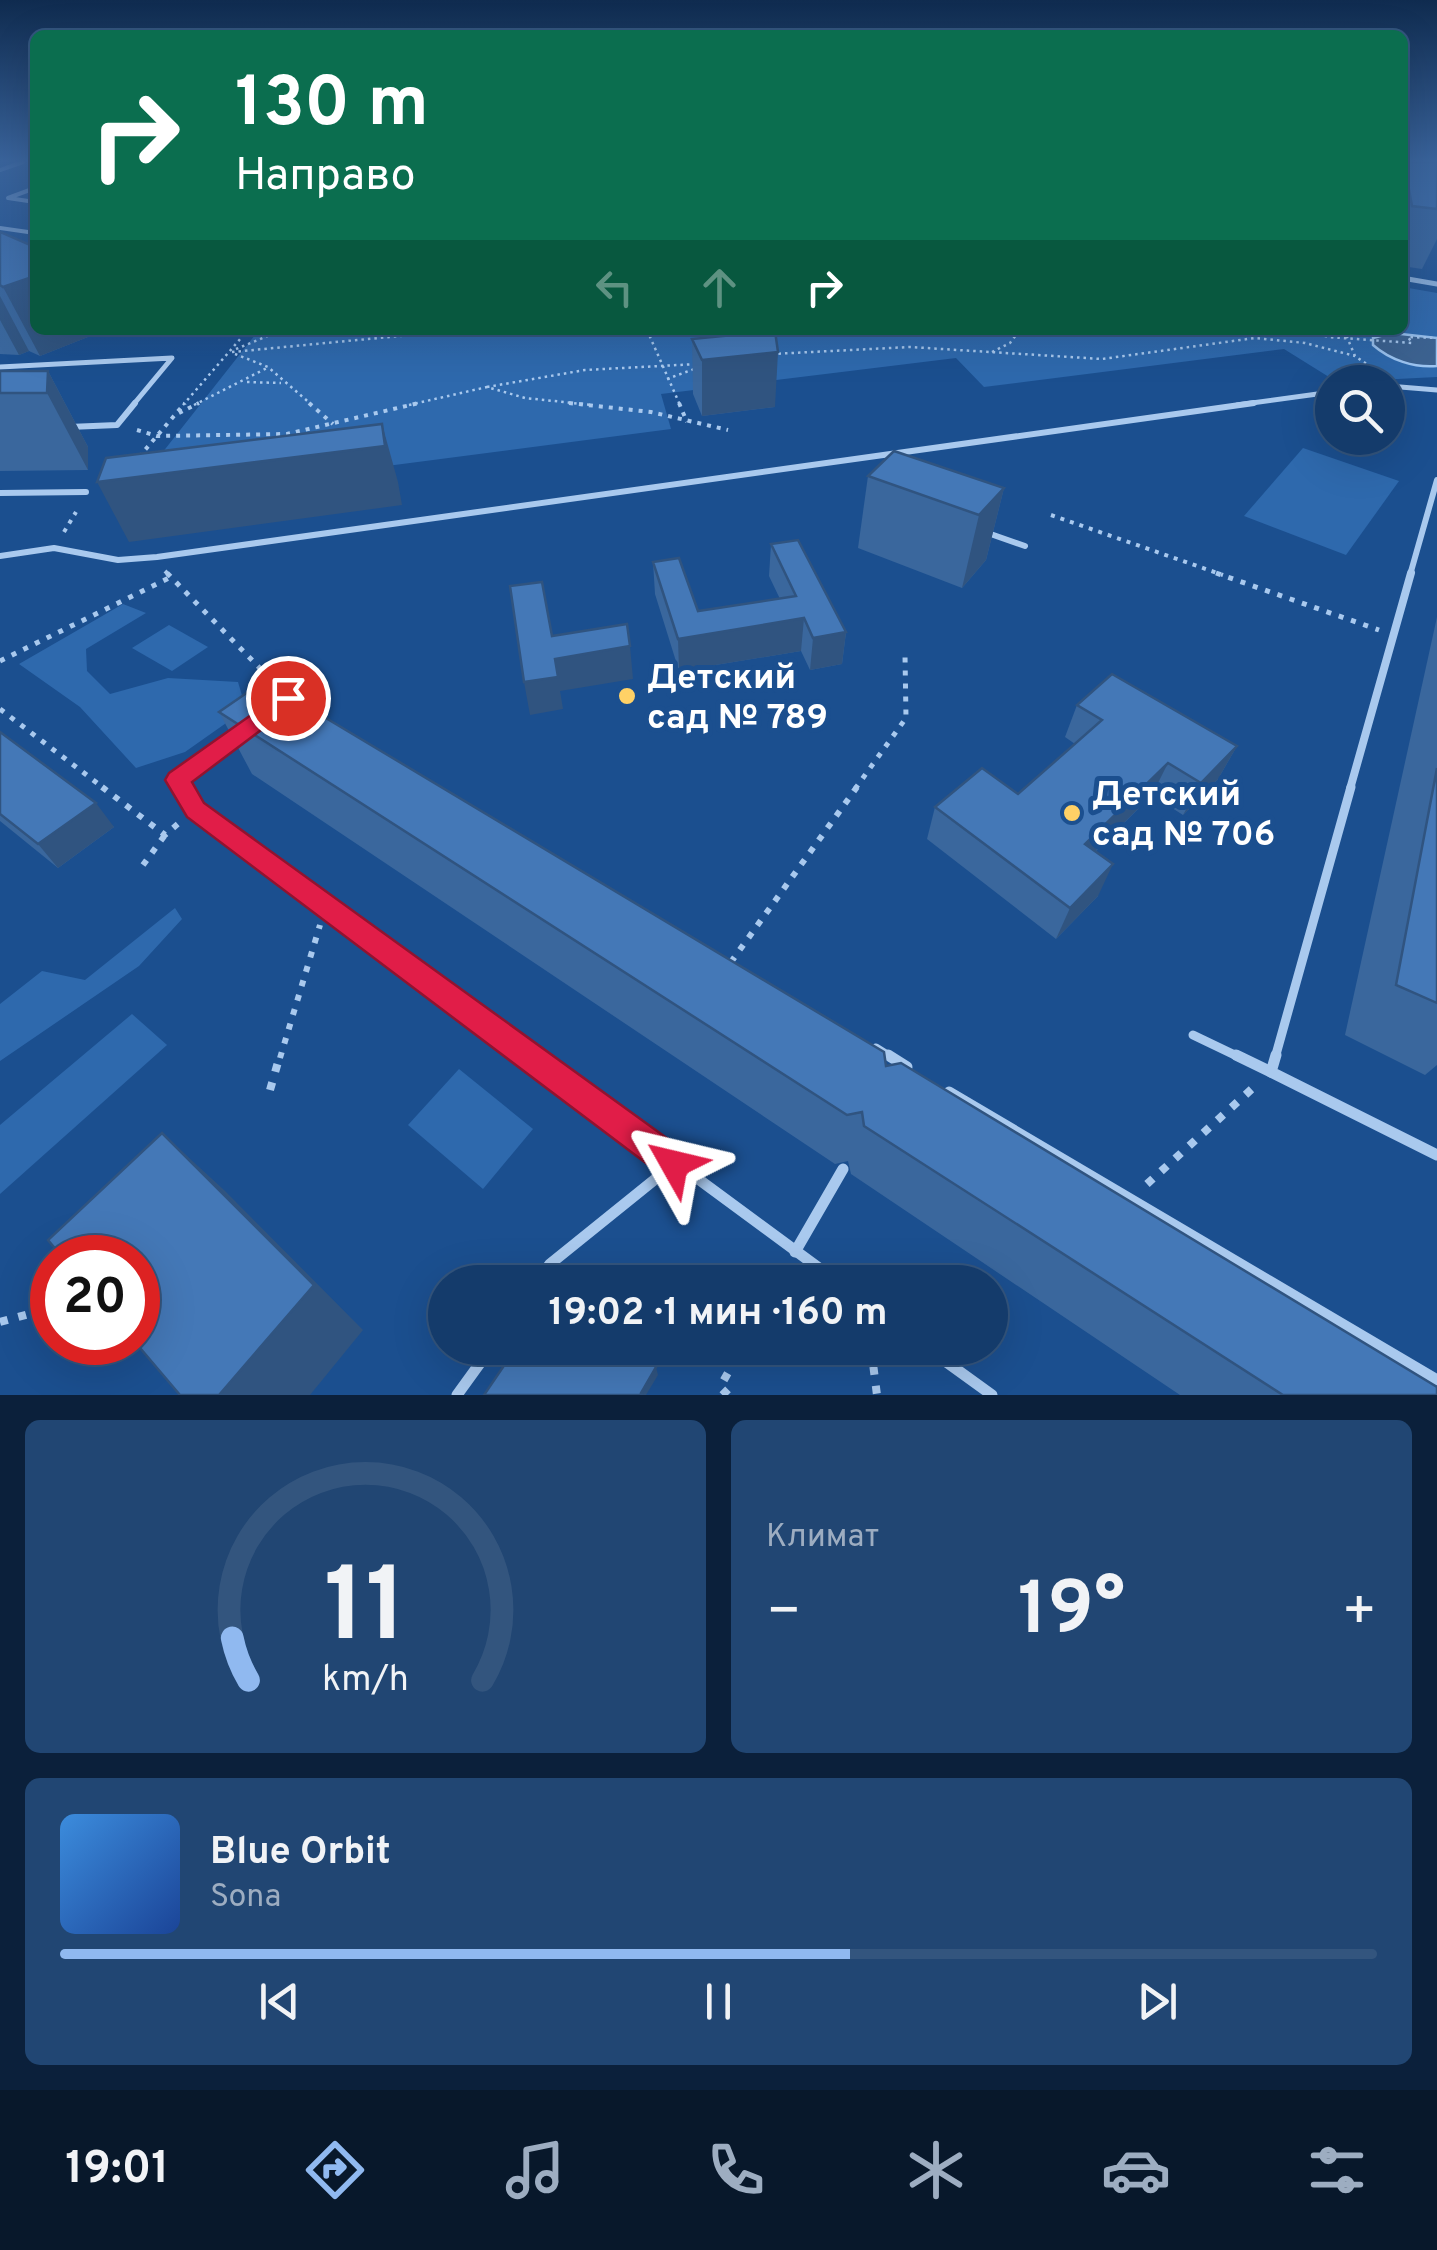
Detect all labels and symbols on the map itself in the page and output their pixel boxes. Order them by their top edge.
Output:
pin [246,656,331,741]
place label: Детский сад № 789 [647,657,828,741]
marker: Детский сад № 789 [616,685,638,707]
place label: Детский сад № 706 [1092,774,1275,858]
marker: Детский сад № 706 [1061,802,1083,824]
position arrow [622,1112,726,1216]
speed limit sign: 20 [30,1235,160,1365]

